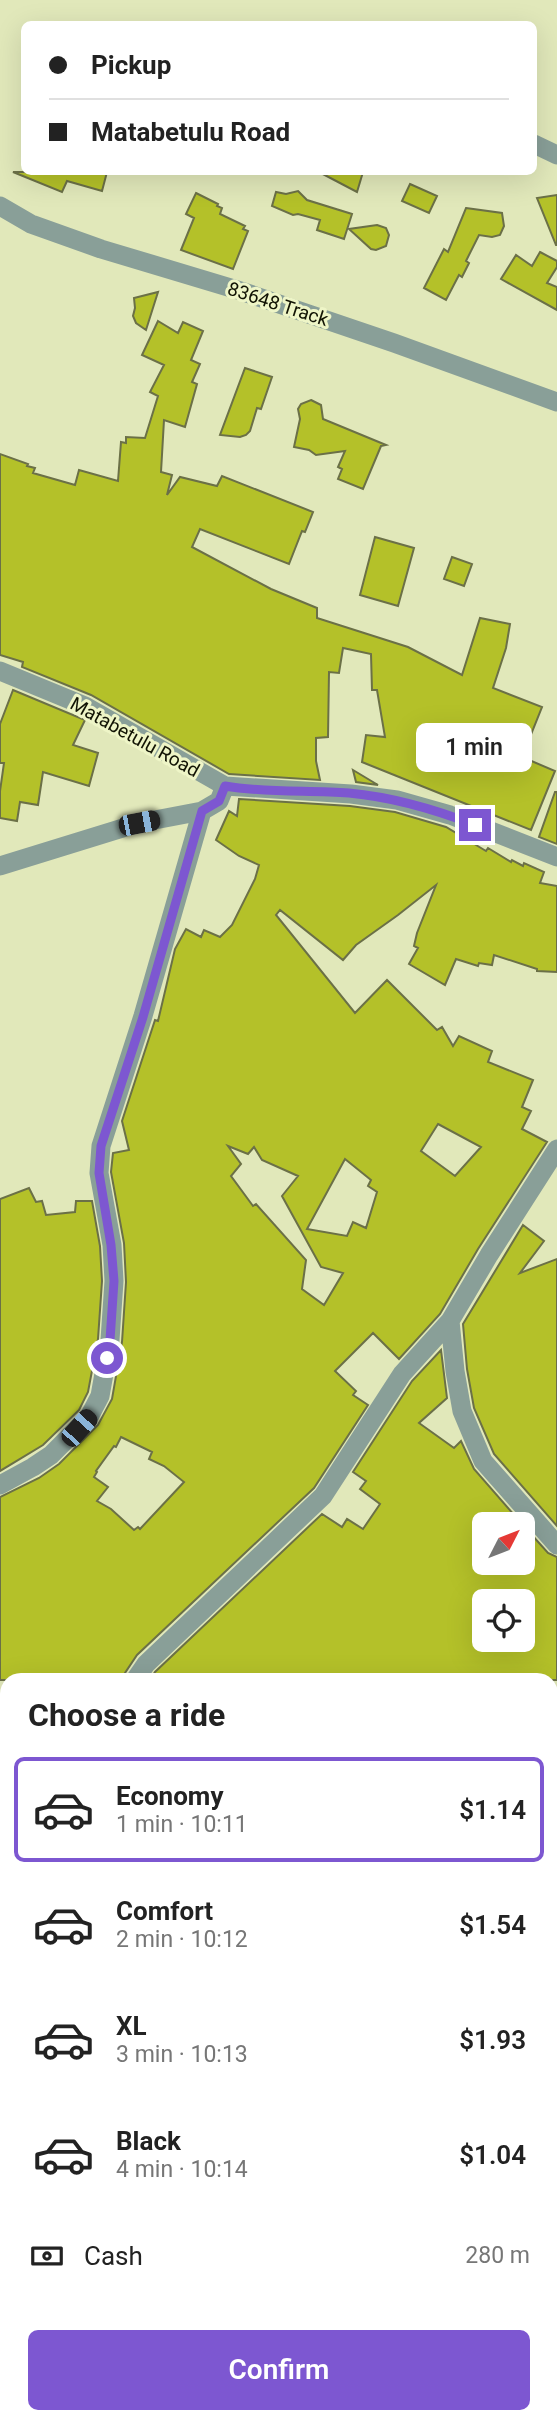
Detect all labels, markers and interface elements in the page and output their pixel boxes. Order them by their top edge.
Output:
text: Pickup [91,50,171,80]
text: Matabetulu Road [91,117,290,147]
street label: 83648 Track [225,277,332,331]
street label: Matabetulu Road [66,692,204,782]
callout: 1 min [417,724,533,772]
text: 1 min [445,734,503,761]
car [117,809,162,837]
route end [459,809,491,841]
route start [91,1342,123,1374]
car [58,1405,101,1451]
north arrow [472,1512,536,1575]
map controls [472,1512,535,1652]
button: locate [472,1589,535,1652]
text: Choose a ride [28,1696,225,1734]
icon: car [32,1778,95,1841]
text: Economy [116,1781,223,1811]
text: $1.14 [459,1795,526,1825]
text: 1 min · 10:11 [116,1811,248,1838]
icon: car [32,1893,95,1956]
text: Comfort [116,1896,213,1926]
text: $1.54 [459,1910,526,1940]
text: 2 min · 10:12 [116,1926,248,1953]
icon: car [32,2008,95,2071]
text: XL [116,2011,147,2041]
text: $1.93 [459,2025,526,2055]
text: 3 min · 10:13 [116,2041,248,2068]
icon: car [32,2123,95,2186]
text: Black [116,2126,181,2156]
text: $1.04 [459,2140,526,2170]
text: 4 min · 10:14 [116,2156,248,2183]
icon: cash [28,2237,66,2275]
text: Cash [84,2241,143,2271]
text: 280 m [465,2242,530,2269]
button: Confirm [28,2330,530,2410]

